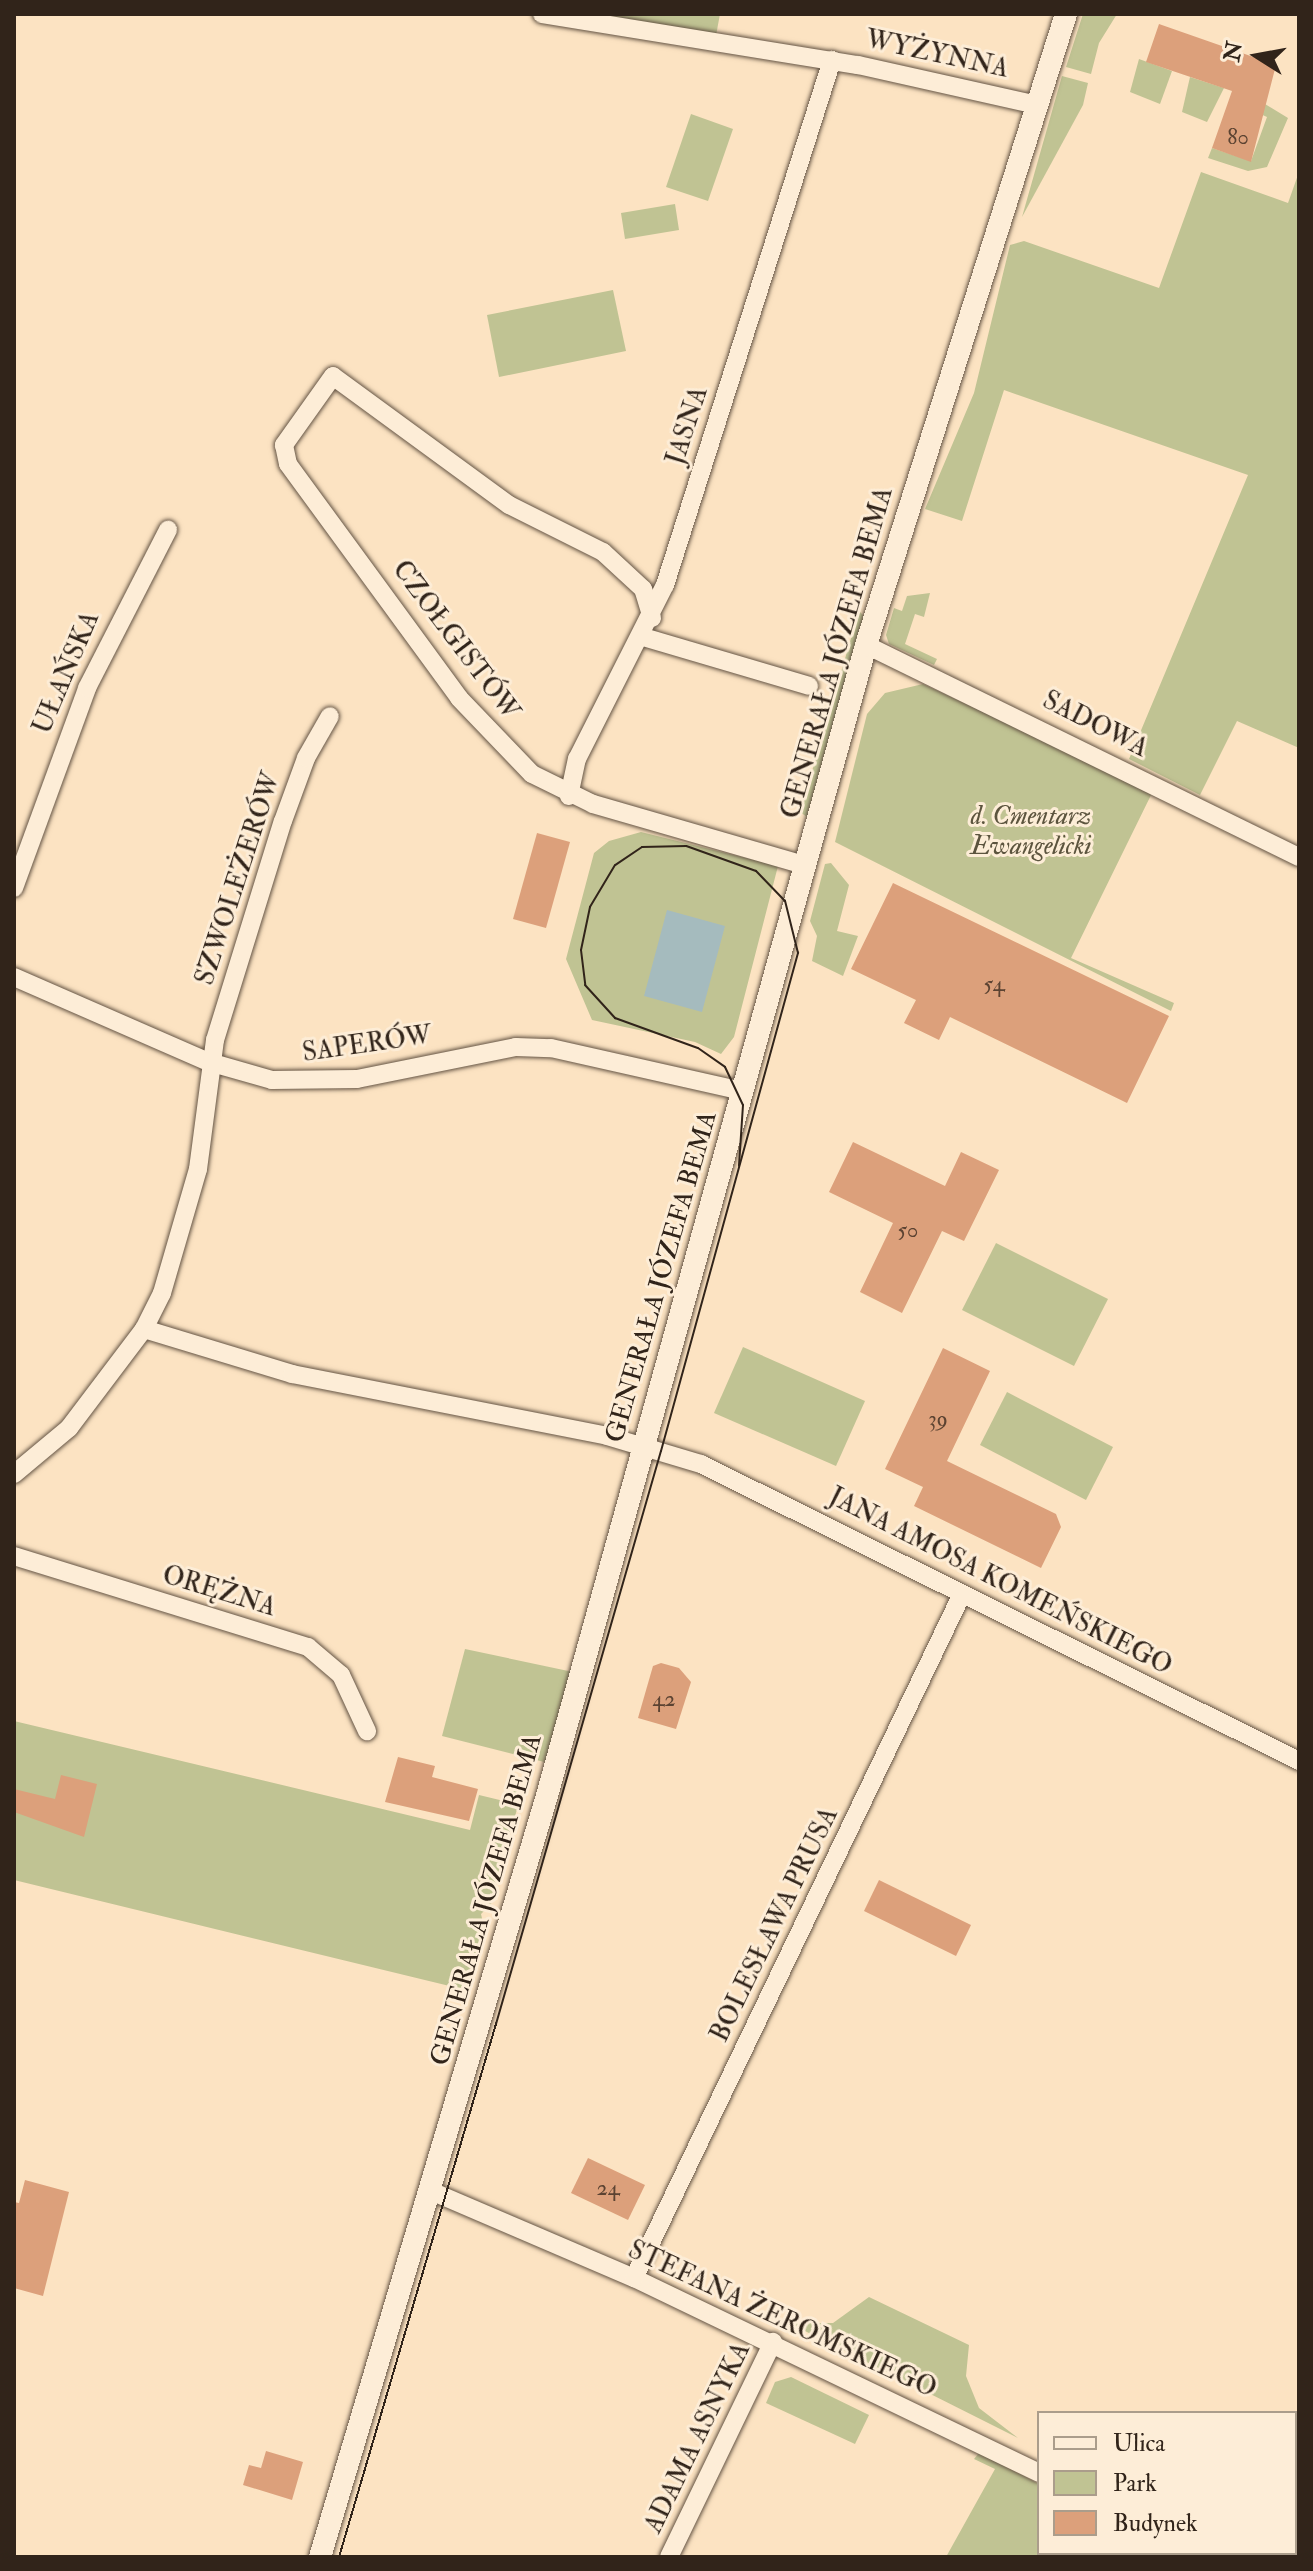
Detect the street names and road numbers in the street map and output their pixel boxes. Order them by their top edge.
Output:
street label: WYŻYNNA [863,25,1011,85]
street label: JASNA [661,383,715,469]
street label: GENERAŁA JÓZEFA BEMA [776,484,900,822]
street label: CZOŁGISTÓW [385,555,525,727]
street label: UŁAŃSKA [27,607,107,739]
street label: SADOWA [1037,685,1153,765]
street label: SZWOLEŻERÓW [190,769,288,989]
street label: SAPERÓW [301,1021,433,1069]
street label: GENERAŁA JÓZEFA BEMA [600,1108,724,1446]
street label: JANA AMOSA KOMEŃSKIEGO [823,1482,1177,1682]
street label: ORĘŻNA [158,1560,280,1624]
street label: GENERAŁA JÓZEFA BEMA [425,1731,549,2069]
street label: BOLESŁAWA PRUSA [705,1803,845,2047]
street label: STEFANA ŻEROMSKIEGO [623,2235,941,2405]
street label: ADAMA ASNYKA [638,2338,758,2538]

